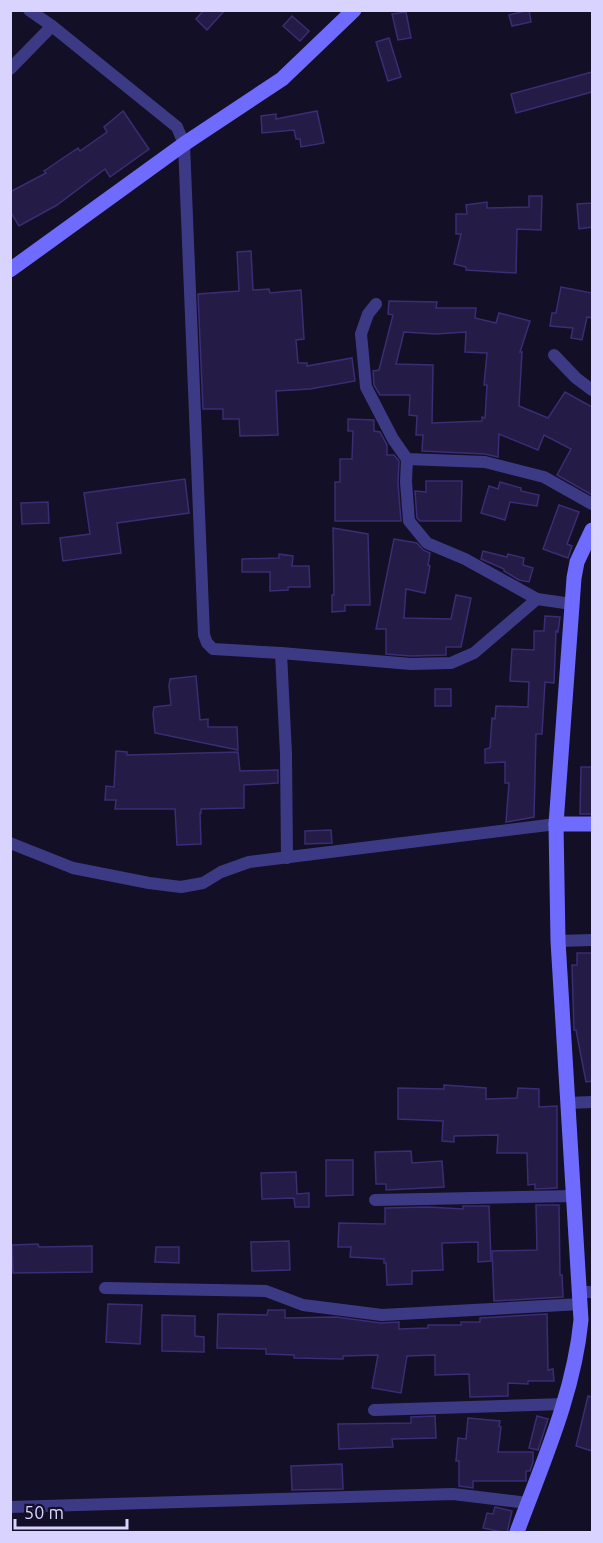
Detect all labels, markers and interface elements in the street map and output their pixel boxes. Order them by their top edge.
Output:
scale bar [15,1492,128,1530]
text: 50 m [24,1502,64,1522]

